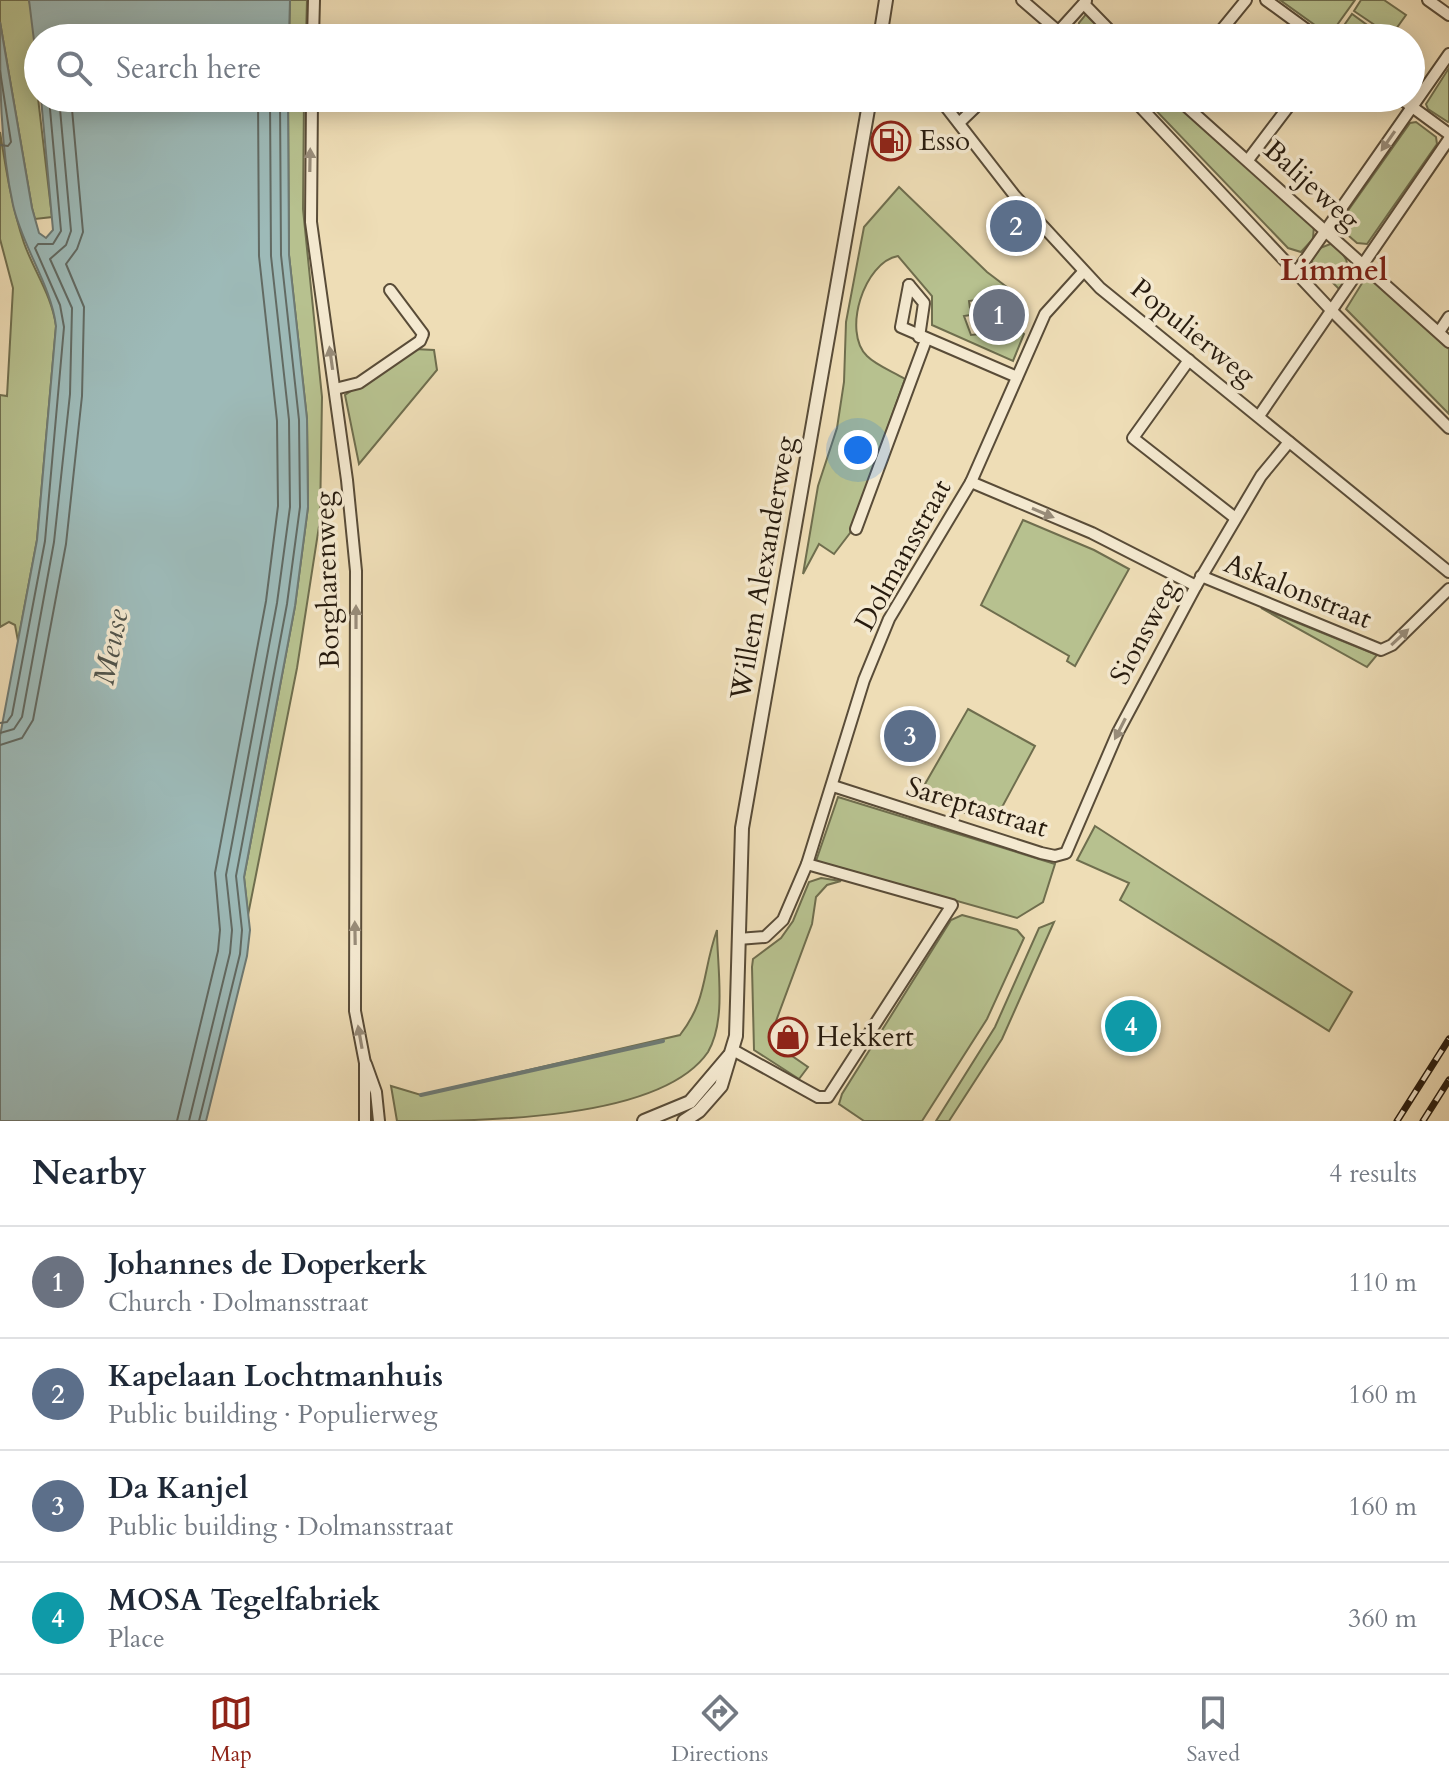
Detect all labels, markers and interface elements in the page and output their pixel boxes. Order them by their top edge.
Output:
search box [24,24,1425,112]
icon: search [52,46,96,90]
text: Search here [116,48,261,89]
fuel station icon: Esso [870,120,912,162]
place label: Esso [919,122,970,160]
one-way arrow [1381,130,1396,151]
street label: Balijeweg [1256,132,1369,239]
one-way arrow [304,147,317,172]
pin: 2 [990,196,1042,256]
district label: Limmel [1280,250,1388,291]
street label: Populierweg [1122,270,1264,394]
pin: 1 [973,285,1025,345]
one-way arrow [324,346,337,371]
your location [838,430,878,470]
street label: Willem Alexanderweg [721,433,805,704]
street label: Dolmansstraat [846,472,960,637]
street label: Borgharenweg [305,490,349,669]
one-way arrow [1031,507,1055,520]
street label: Askalonstraat [1219,544,1378,638]
street label: Sionsweg [1101,573,1187,691]
one-way arrow [350,604,362,629]
water label: Meuse [84,605,138,688]
one-way arrow [1390,628,1409,646]
pin: 3 [884,706,936,766]
one-way arrow [1113,717,1127,740]
street label: Sareptastraat [901,767,1053,847]
one-way arrow [349,920,361,945]
pin: 4 [1105,996,1157,1056]
shop icon: Hekkert [767,1016,809,1058]
place label: Hekkert [816,1018,914,1056]
one-way arrow [353,1024,366,1049]
text: Nearby [32,1150,147,1196]
text: 4 results [1329,1156,1417,1191]
text: Johannes de Doperkerk [108,1244,427,1285]
text: 1 [51,1265,65,1300]
text: 110 m [1348,1265,1417,1300]
text: Church · Dolmansstraat [108,1285,368,1320]
text: Kapelaan Lochtmanhuis [108,1356,443,1397]
text: 2 [51,1377,65,1412]
text: 160 m [1348,1377,1417,1412]
text: Public building · Populierweg [108,1397,438,1432]
text: Da Kanjel [108,1468,248,1509]
text: 3 [51,1489,65,1524]
text: 160 m [1348,1489,1417,1524]
text: Public building · Dolmansstraat [108,1509,453,1544]
text: MOSA Tegelfabriek [108,1580,380,1621]
text: 4 [51,1601,65,1636]
text: 360 m [1348,1601,1417,1636]
text: Place [108,1621,165,1656]
tab: Map [209,1691,253,1769]
tab: Directions [671,1691,768,1769]
tab: Saved [1187,1691,1240,1769]

